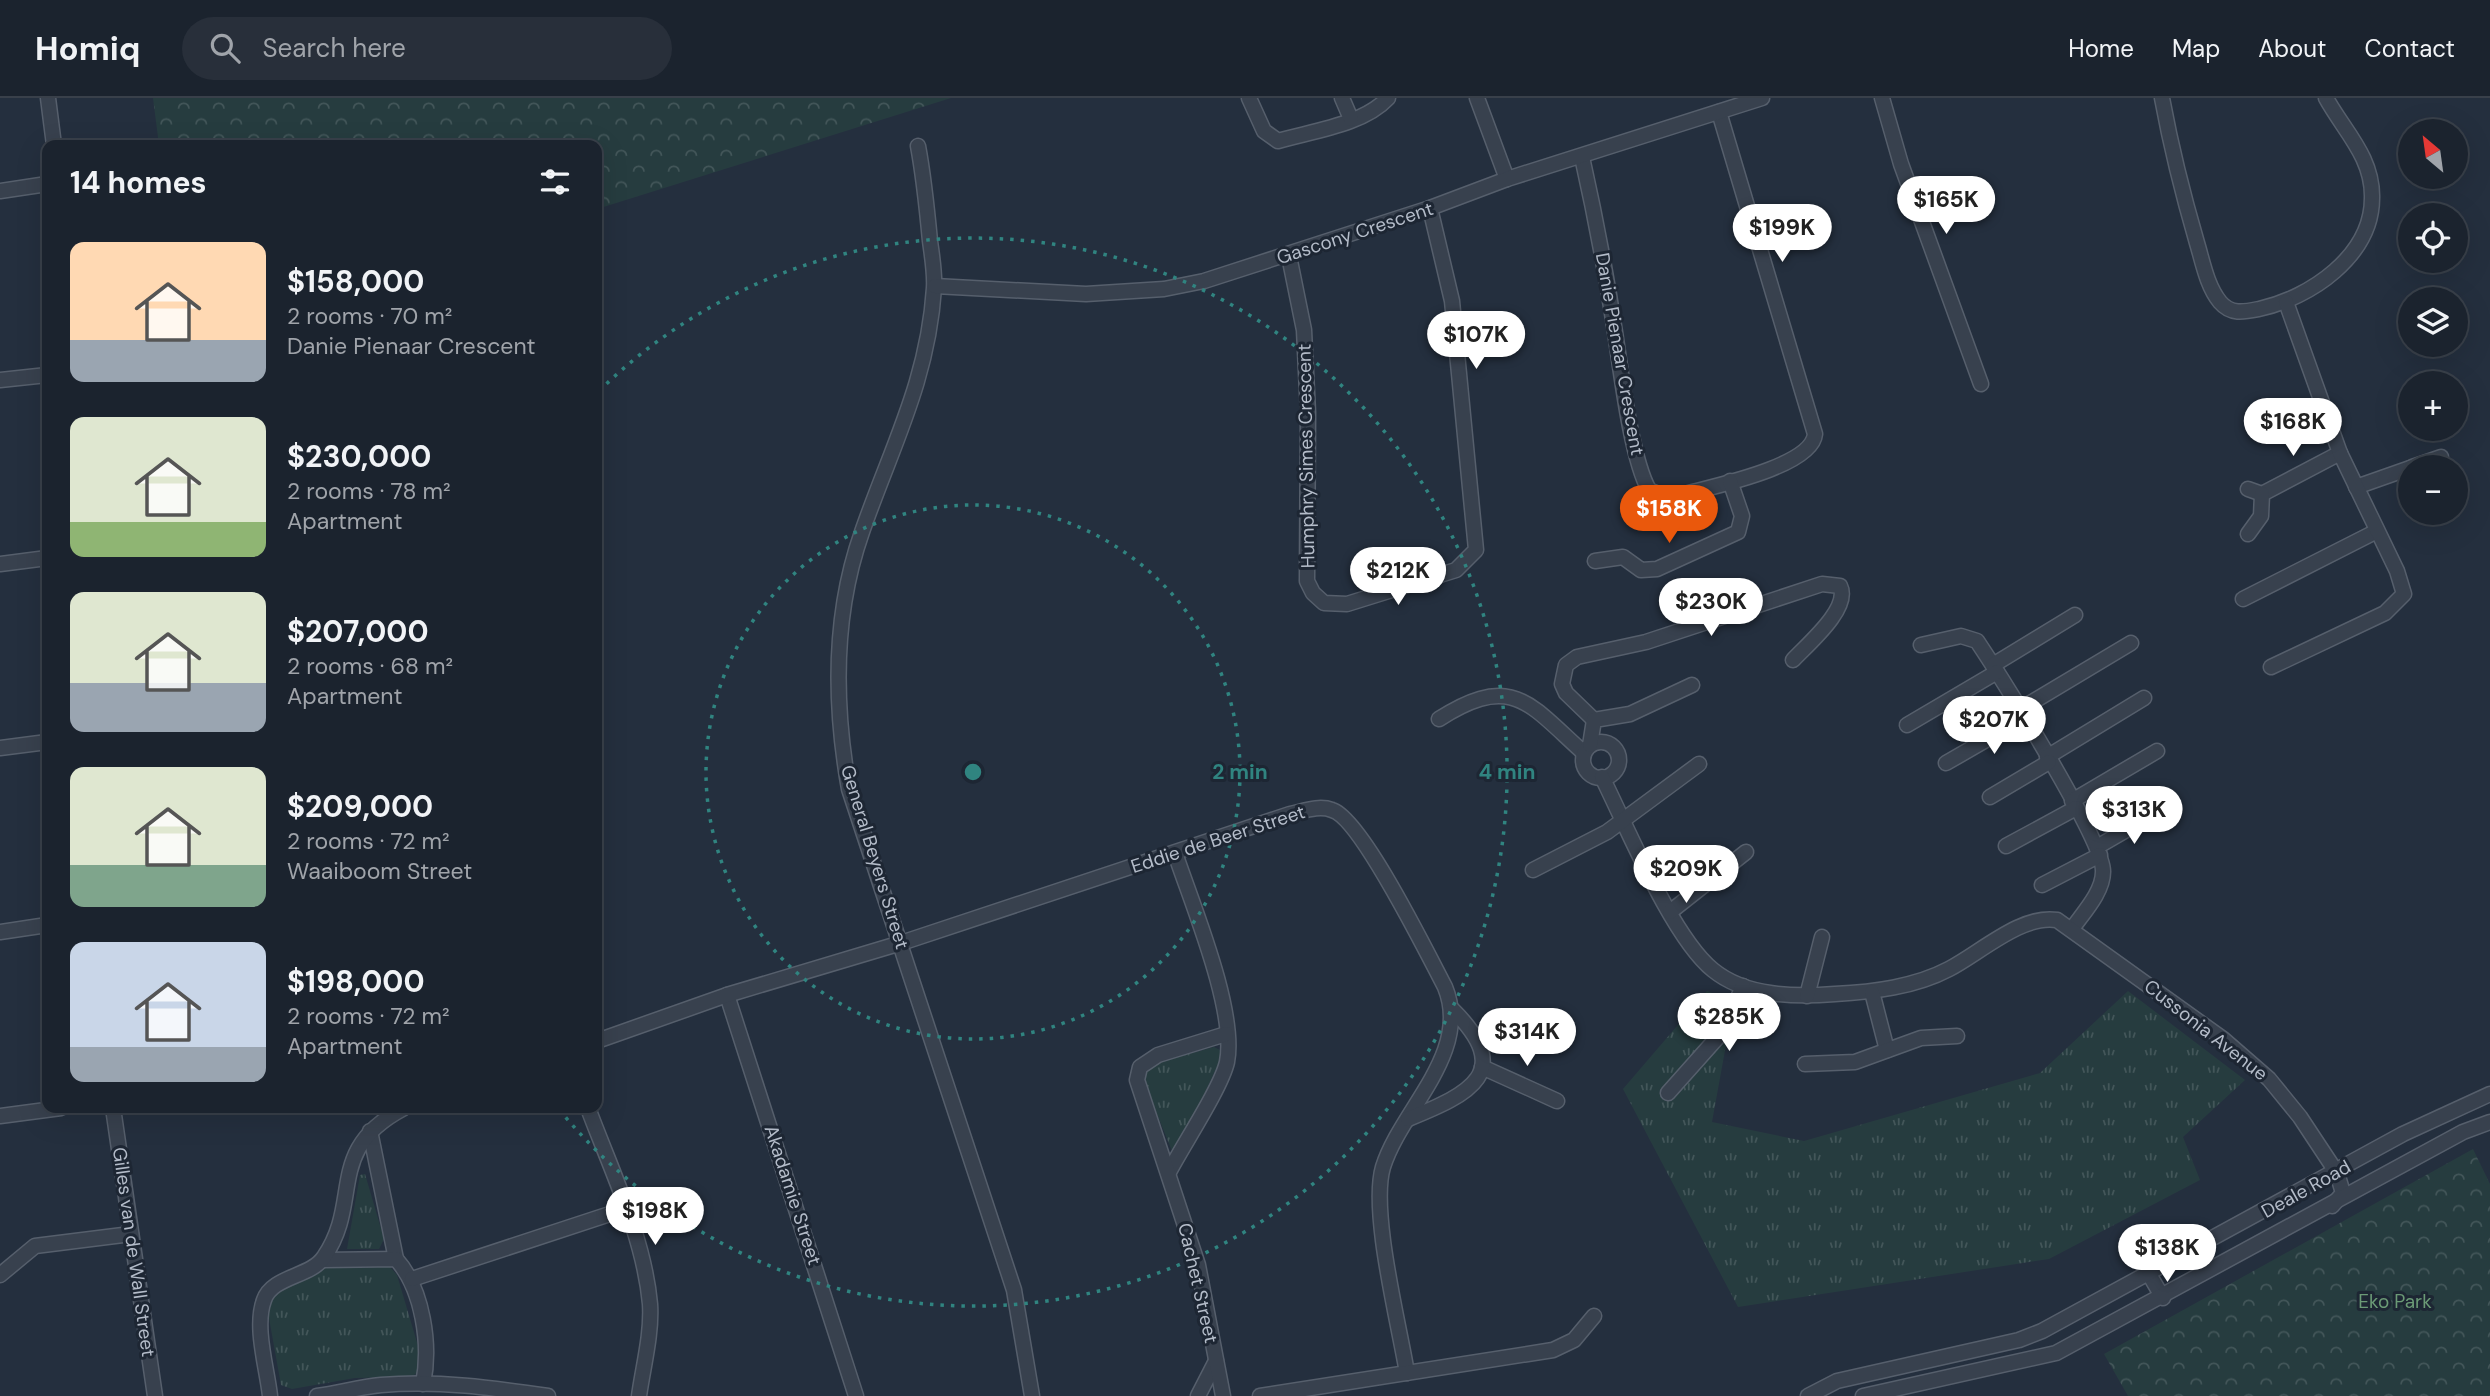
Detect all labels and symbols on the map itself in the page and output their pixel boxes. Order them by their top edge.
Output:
north arrow [2398,119,2468,189]
pin: $165K [1897,176,1995,236]
street label: Gascony Crescent [1273,196,1437,270]
pin: $199K [1733,204,1831,264]
street label: Danie Pienaar Crescent [1590,251,1650,457]
pin: $107K [1427,312,1525,371]
street label: Humphry Simes Crescent [1292,343,1320,569]
pin: $168K [2244,398,2342,458]
pin: $158K [1620,486,1718,545]
pin: $212K [1349,547,1447,607]
pin: $230K [1662,578,1760,638]
pin: $207K [1945,696,2043,756]
text: 2 min [1212,758,1268,786]
text: 4 min [1478,758,1536,786]
centre of rings [961,760,985,784]
street label: General Beyers Street [835,762,915,952]
pin: $313K [2085,786,2183,846]
street label: Eddie de Beer Street [1128,799,1308,879]
pin: $209K [1637,846,1735,905]
street label: Cussonia Avenue [2139,974,2273,1086]
pin: $285K [1680,993,1778,1053]
pin: $314K [1478,1009,1576,1068]
street label: Akadamie Street [759,1122,827,1268]
street label: Gilles van de Wall Street [107,1145,161,1359]
street label: Deale Road [2257,1154,2355,1224]
pin: $198K [606,1188,704,1247]
street label: Cachet Street [1172,1220,1224,1346]
pin: $138K [2118,1224,2216,1284]
park label: Eko Park [2358,1289,2432,1314]

